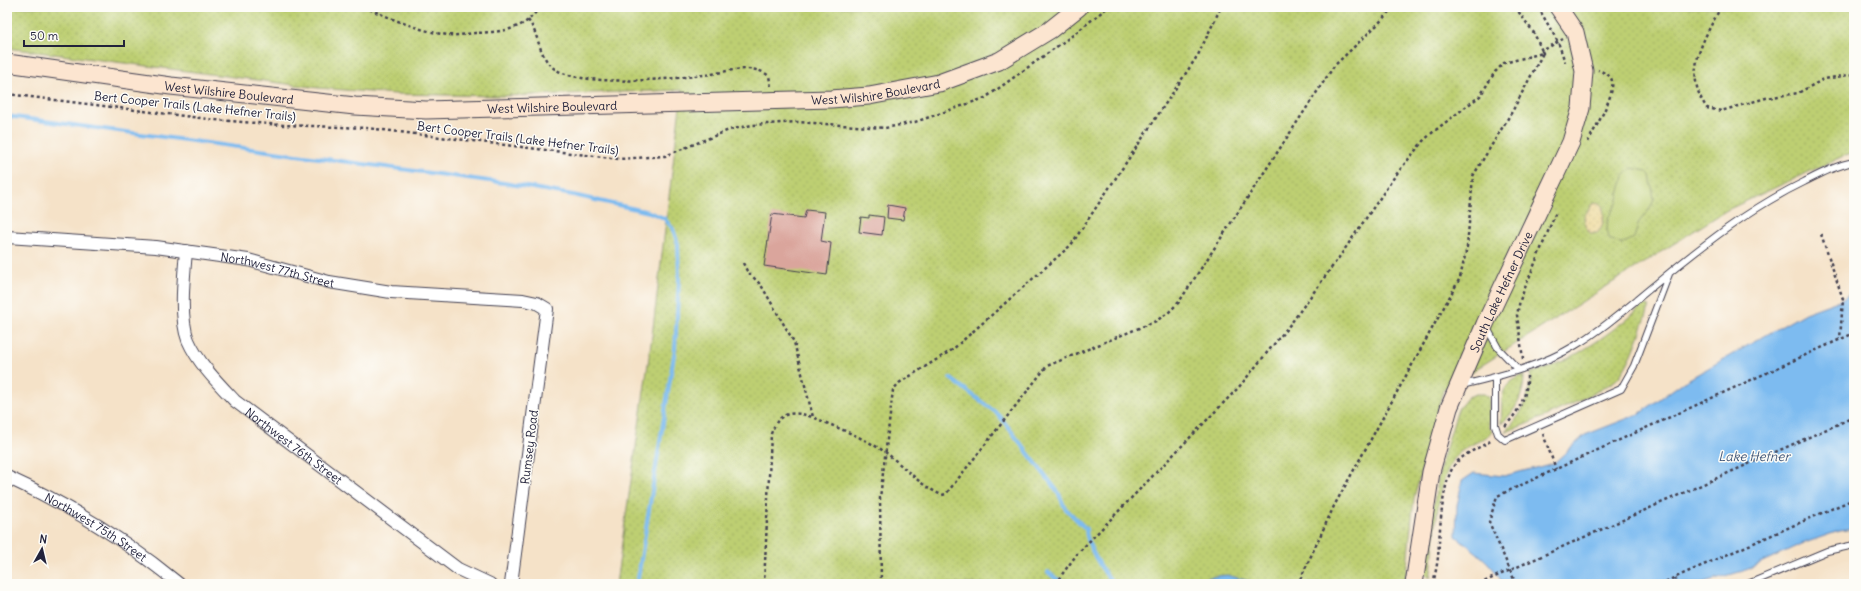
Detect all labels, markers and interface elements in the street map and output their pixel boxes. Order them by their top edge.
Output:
scale bar [24,22,124,48]
text: 50 m [30,28,59,43]
street label: West Wilshire Boulevard [811,76,941,107]
street label: West Wilshire Boulevard [163,78,294,107]
street label: Bert Cooper Trails (Lake Hefner Trails) [93,88,297,124]
street label: West Wilshire Boulevard [487,97,617,116]
street label: Bert Cooper Trails (Lake Hefner Trails) [416,118,620,158]
street label: South Lake Hefner Drive [1466,229,1535,354]
street label: Northwest 77th Street [220,249,335,290]
street label: Northwest 76th Street [243,404,346,487]
street label: Rumsey Road [517,409,541,485]
water label: Lake Hefner [1718,448,1791,465]
street label: Northwest 75th Street [41,490,149,564]
north arrow [22,529,62,569]

